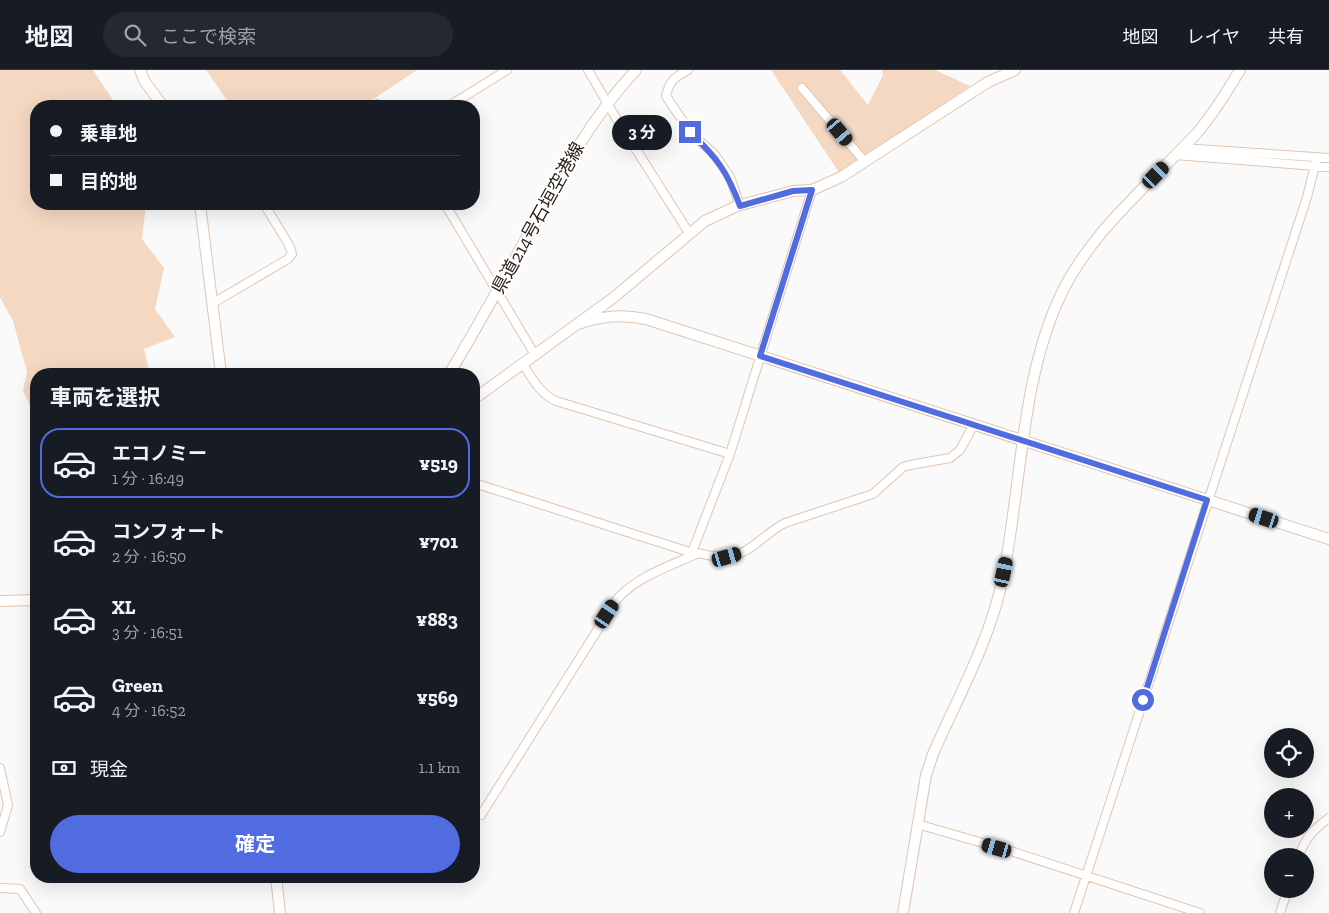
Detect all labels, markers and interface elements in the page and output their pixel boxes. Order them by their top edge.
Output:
search box [103,12,453,57]
icon: search [121,21,149,49]
text: 地図 [25,22,73,51]
text: ここで検索 [161,25,256,48]
text: 地図 [1123,26,1159,48]
text: レイヤ [1187,26,1240,48]
text: 共有 [1268,26,1304,48]
callout: 3 分 [612,114,672,150]
car [824,116,855,148]
route end [679,121,701,143]
text: 乗車地 [80,122,137,145]
text: 3 分 [628,123,656,142]
street label: 県道214号石垣空港線 [487,138,589,298]
car [1140,159,1171,191]
text: 目的地 [80,170,137,193]
text: 車両を選択 [50,384,160,411]
icon: car [52,441,97,486]
text: エコノミー [112,442,207,465]
text: ¥519 [419,452,458,475]
text: 1 分 · 16:49 [112,469,184,488]
car [1247,506,1280,530]
icon: car [52,519,97,564]
text: コンフォート [112,520,225,543]
text: ¥701 [419,530,458,553]
car [710,546,743,568]
text: 2 分 · 16:50 [112,547,186,566]
car [993,556,1014,588]
text: XL [112,596,135,619]
icon: car [52,597,97,642]
car [592,597,621,631]
text: ¥883 [416,608,458,631]
text: 3 分 · 16:51 [112,623,183,642]
text: Green [112,674,163,697]
icon: car [52,675,97,720]
text: ¥569 [416,686,458,709]
route start [1132,689,1154,711]
text: 4 分 · 16:52 [112,701,186,720]
map controls [1264,728,1314,898]
button: locate [1264,728,1314,778]
icon: cash [50,754,78,782]
text: 現金 [90,758,128,781]
text: 1.1 km [419,758,460,777]
button: + [1264,788,1314,838]
button: 確定 [50,815,460,873]
car [980,837,1013,859]
button: − [1264,848,1314,898]

